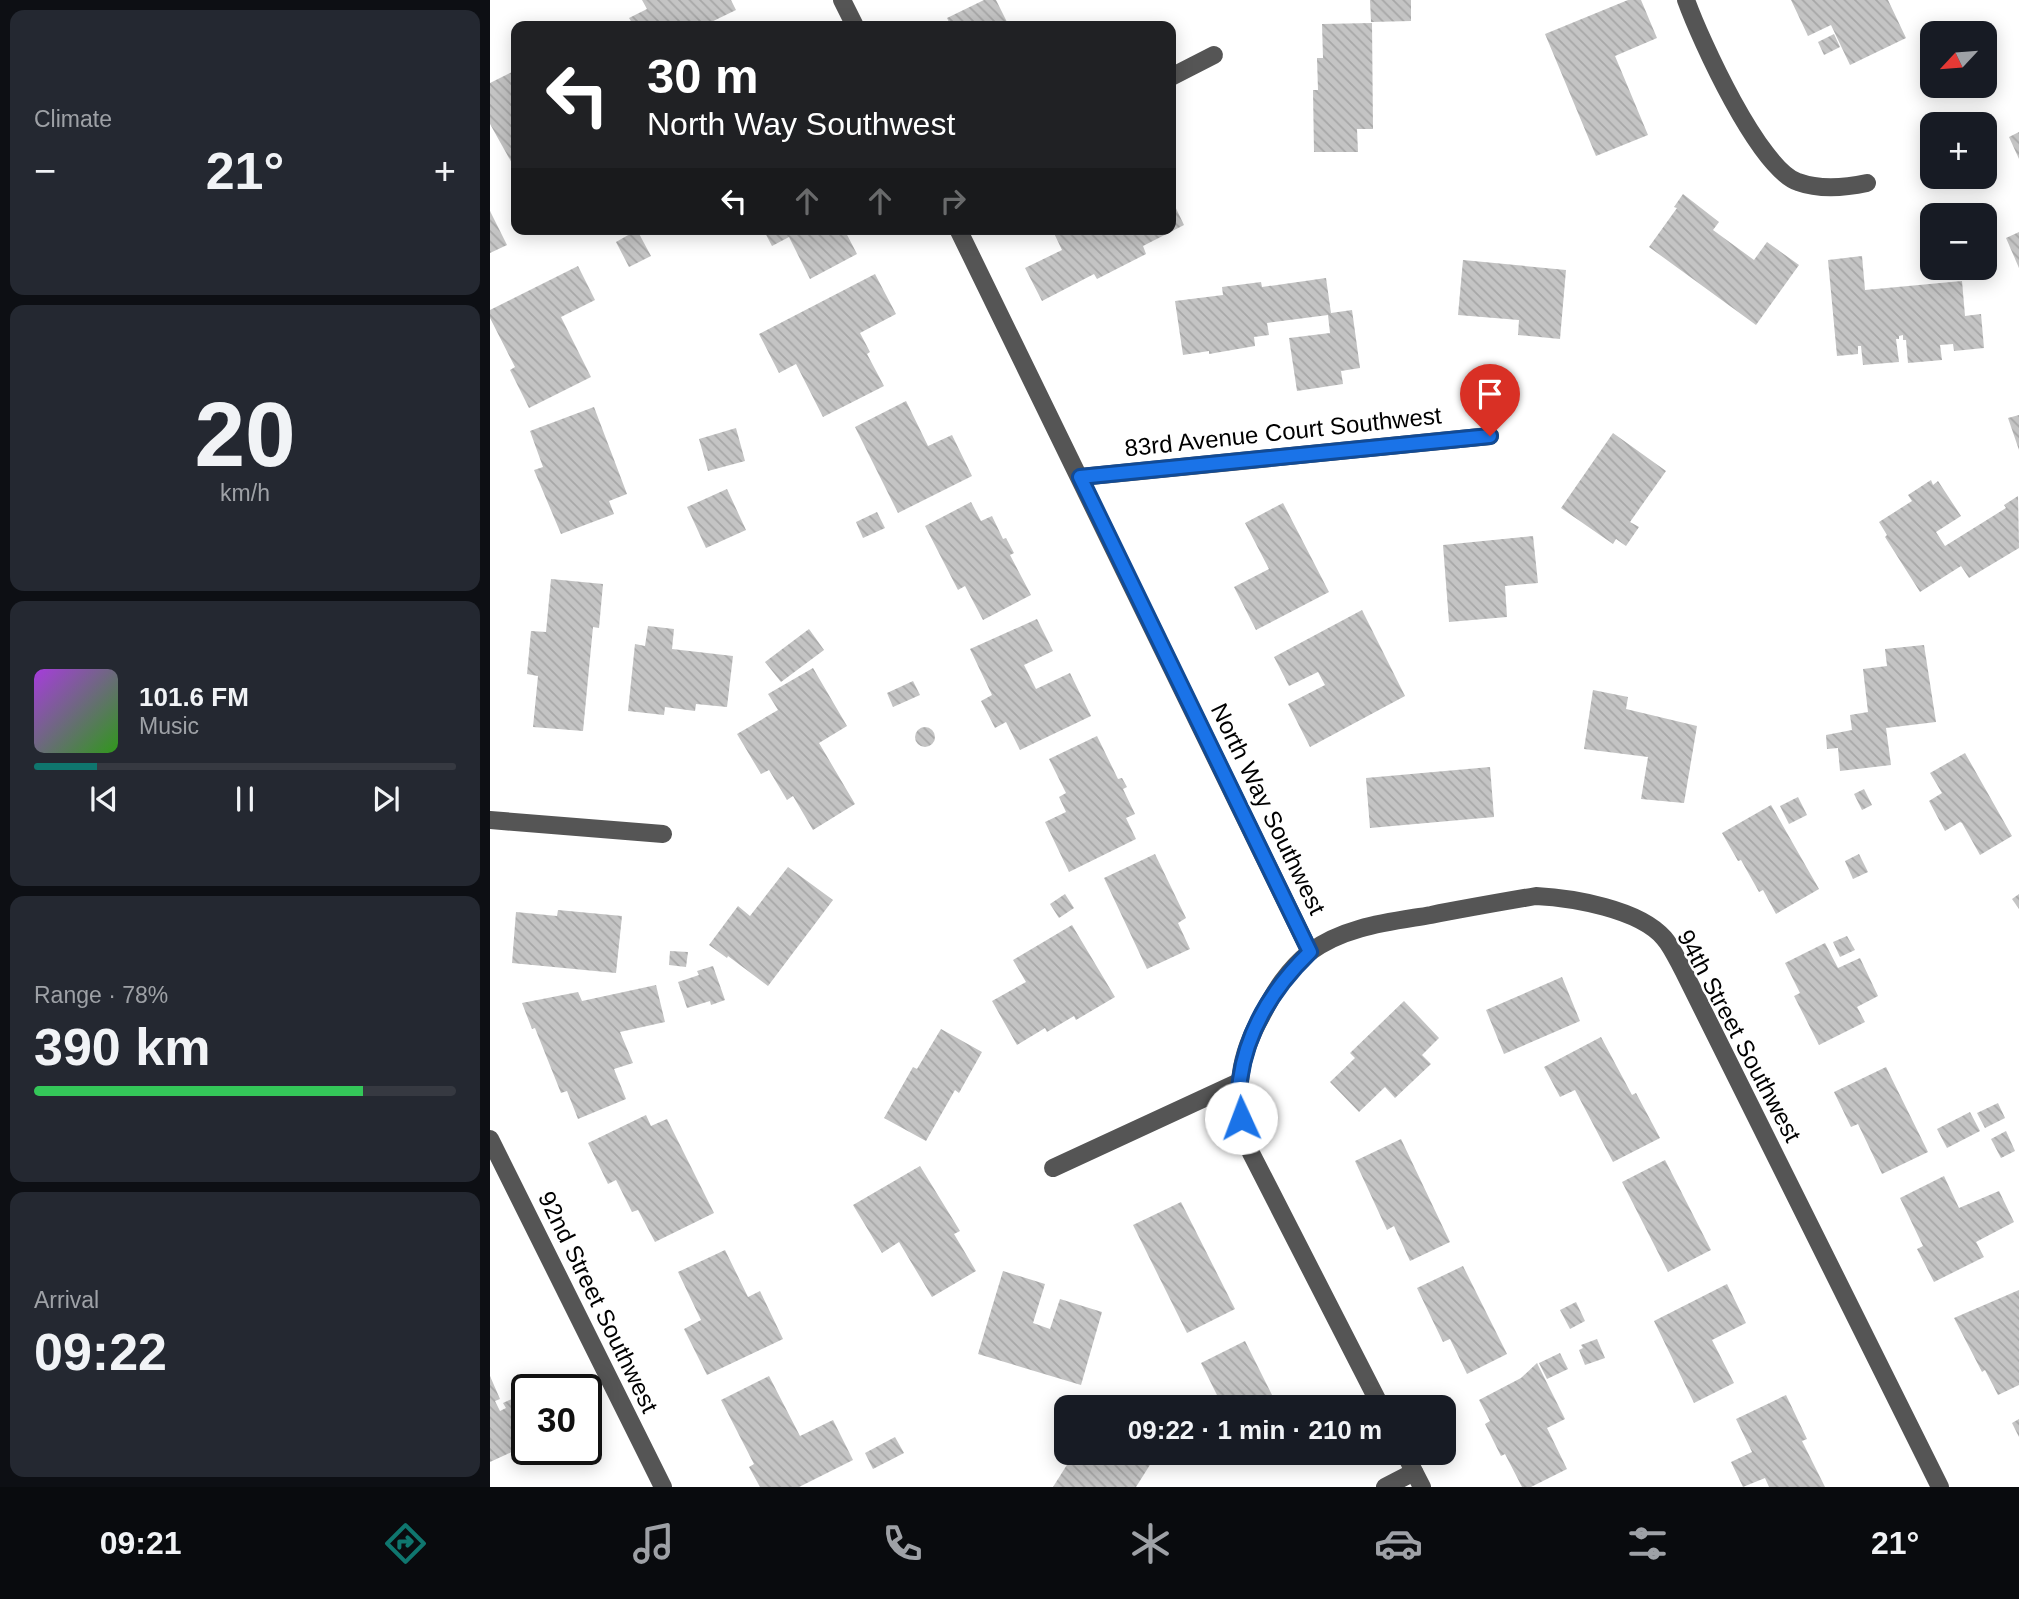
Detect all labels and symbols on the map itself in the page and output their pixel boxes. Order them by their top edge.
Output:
north arrow [1920,21,1997,98]
pin [1460,364,1520,436]
street label: 83rd Avenue Court Southwest [1123,401,1443,462]
street label: North Way Southwest [1206,699,1331,919]
street label: 94th Street Southwest [1672,925,1807,1147]
position arrow [1204,1081,1278,1155]
street label: 92nd Street Southwest [533,1187,664,1417]
speed limit sign: 30 [511,1374,602,1465]

